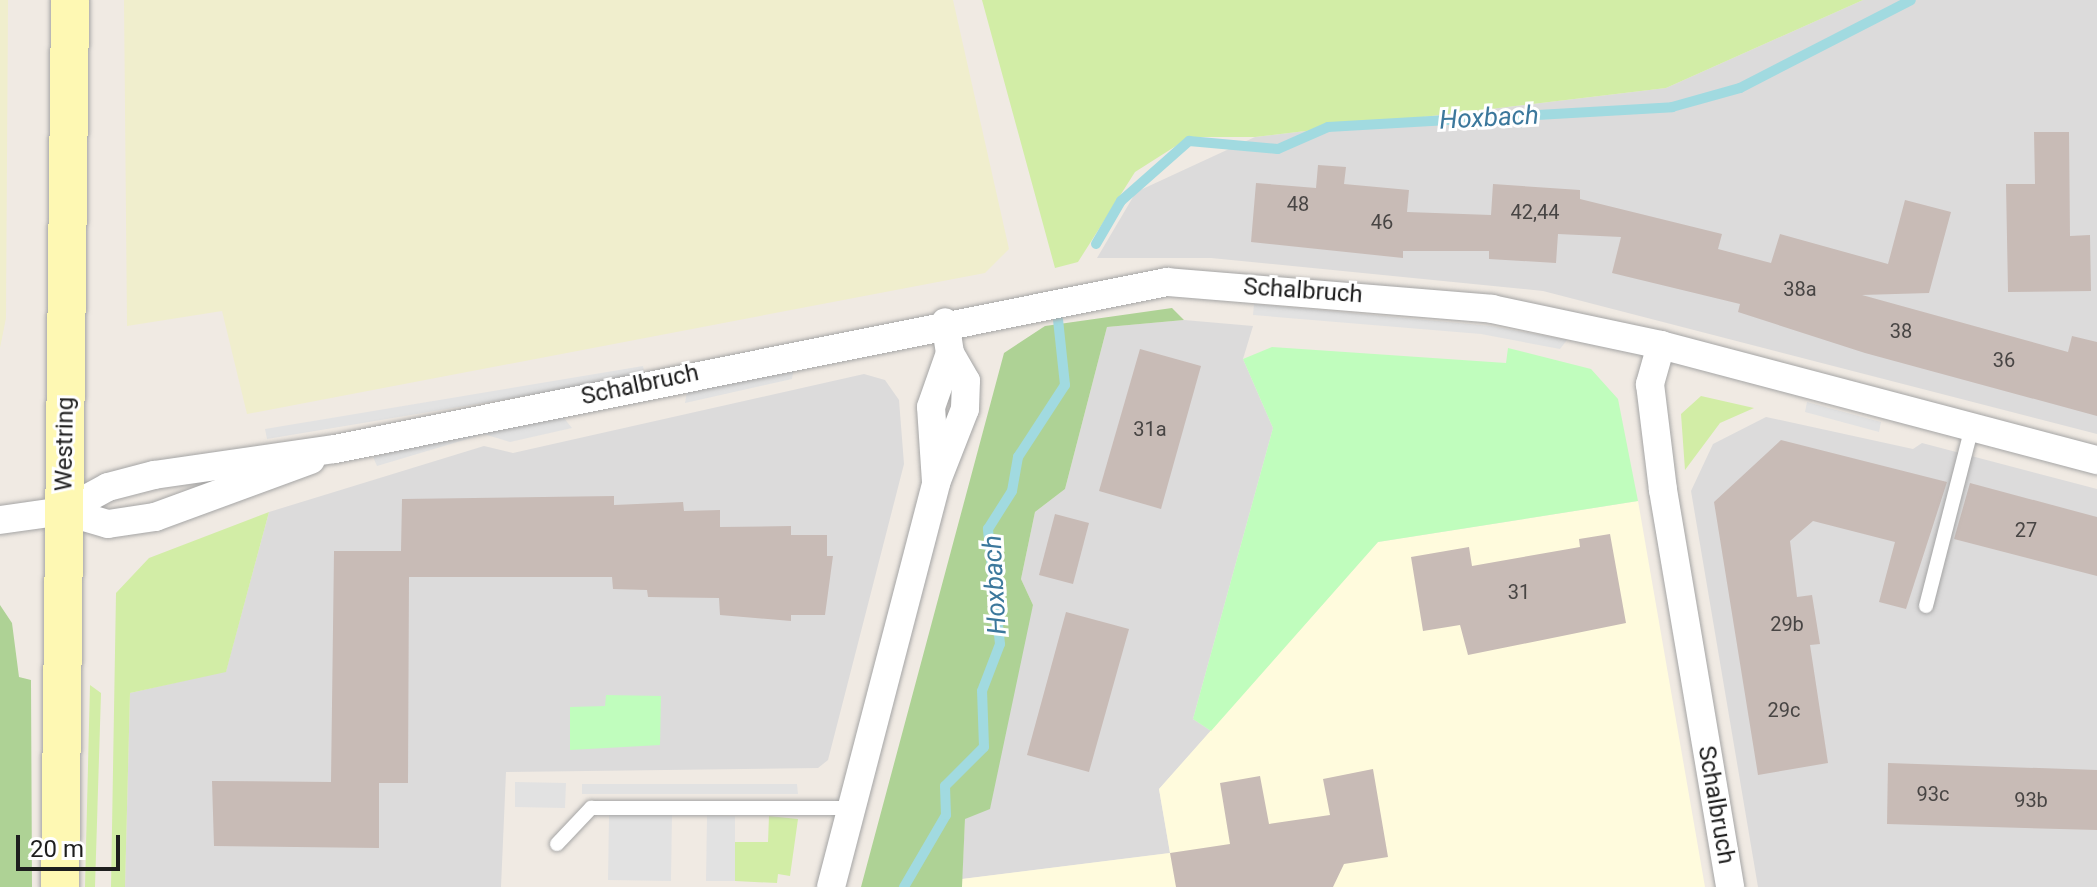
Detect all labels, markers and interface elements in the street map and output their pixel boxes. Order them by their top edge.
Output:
water label: Hoxbach [1438,100,1540,136]
house number: 48 [1287,192,1309,216]
house number: 42,44 [1511,200,1559,224]
house number: 46 [1371,210,1393,234]
street label: Schalbruch [1242,272,1364,310]
house number: 38a [1783,277,1817,301]
house number: 38 [1890,319,1912,343]
house number: 36 [1993,348,2015,372]
street label: Schalbruch [579,358,701,412]
street label: Westring [50,396,80,492]
house number: 31a [1133,417,1167,441]
house number: 27 [2015,518,2037,542]
water label: Hoxbach [977,534,1013,636]
house number: 31 [1508,580,1530,604]
house number: 29b [1770,612,1804,636]
house number: 29c [1768,698,1800,722]
street label: Schalbruch [1691,744,1741,866]
house number: 93c [1917,782,1949,806]
house number: 93b [2014,788,2048,812]
scale bar [20,819,124,869]
text: 20 m [30,835,84,863]

